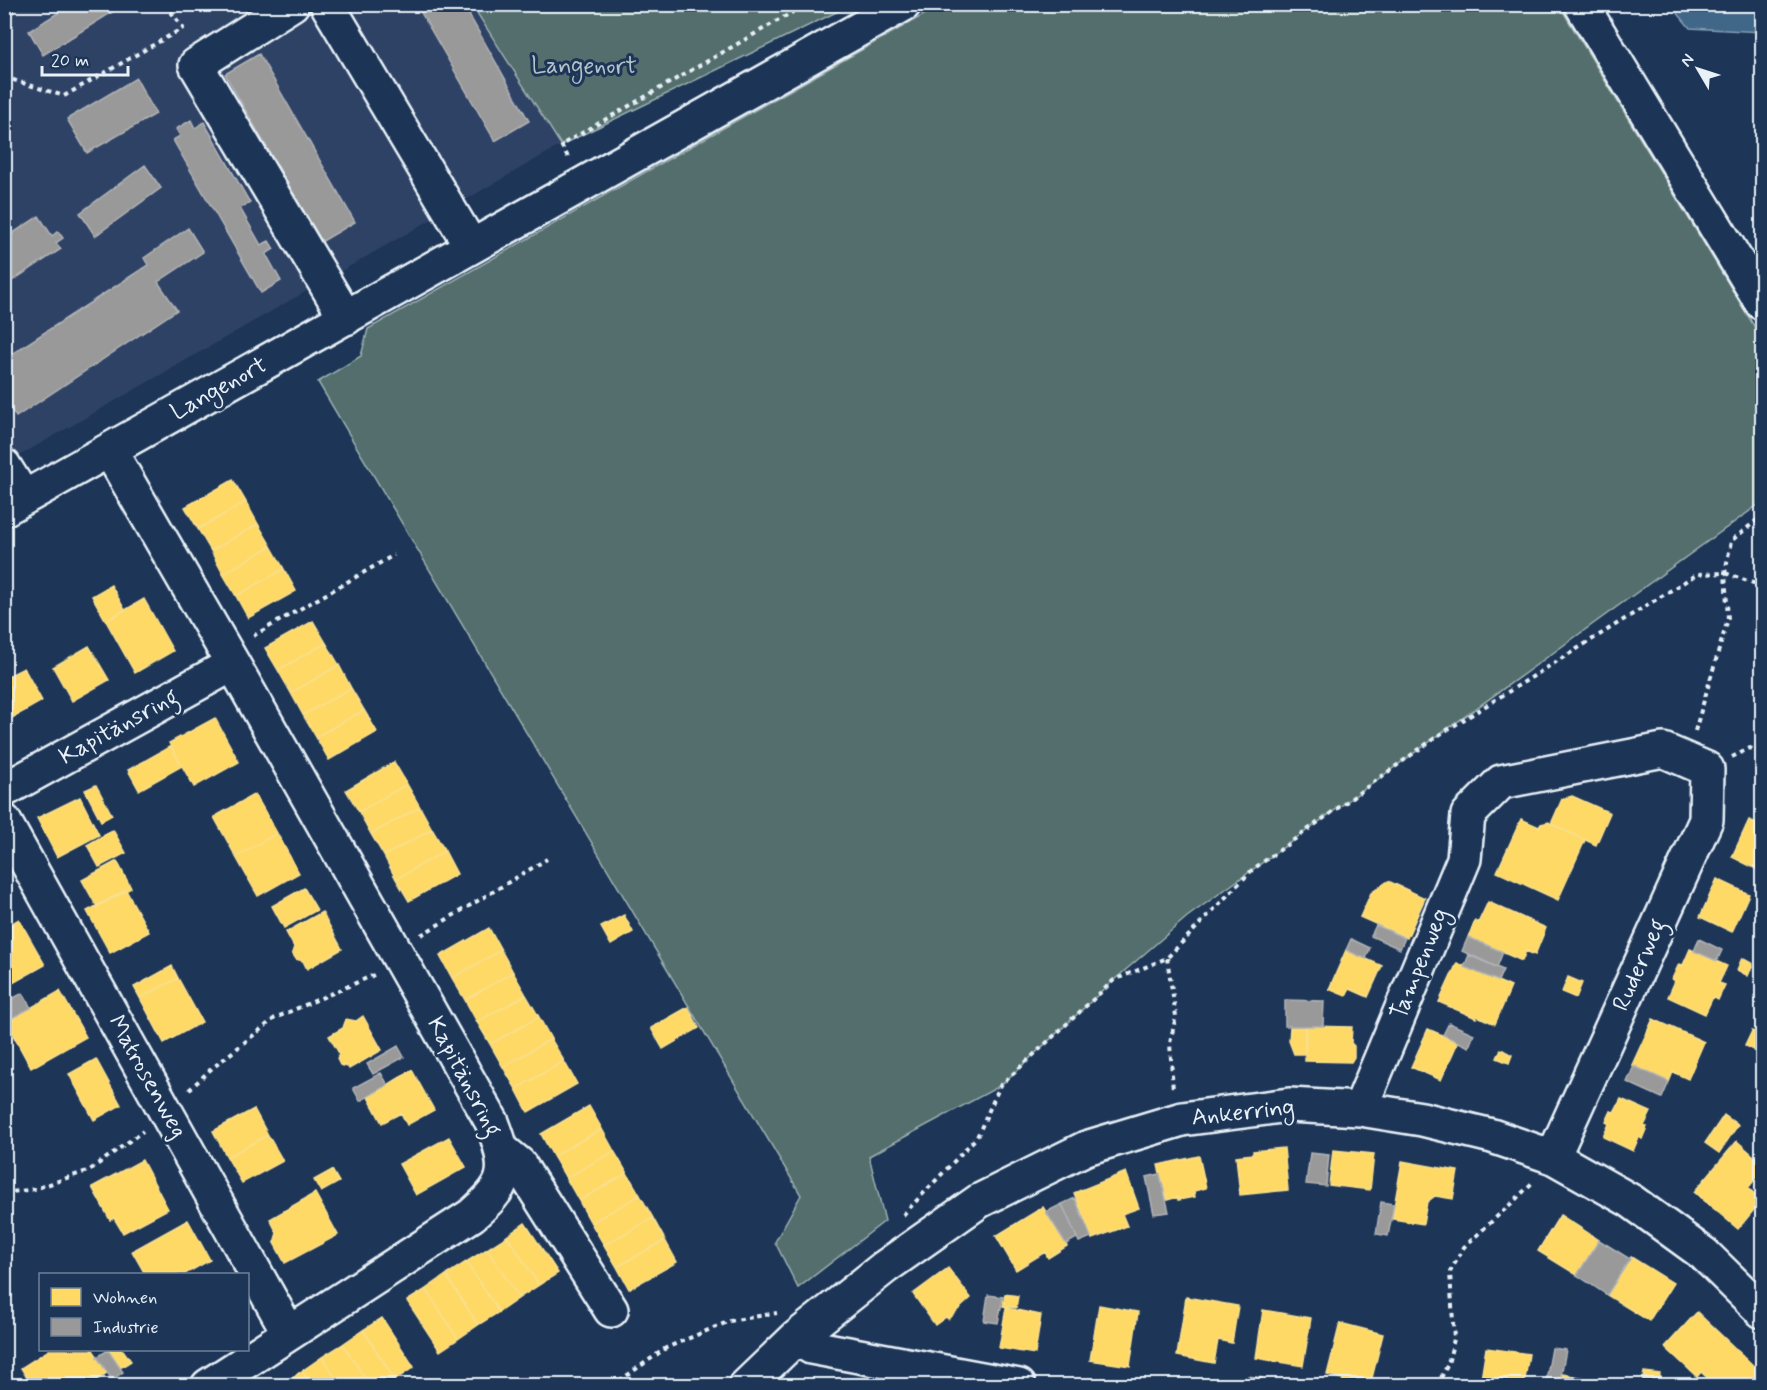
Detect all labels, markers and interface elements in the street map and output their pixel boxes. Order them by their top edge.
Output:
scale bar [42,39,128,77]
north arrow [1668,39,1728,99]
text: 20 m [51,49,89,73]
text: N [1676,50,1699,71]
park label: Langenort [531,51,637,84]
street label: Langenort [165,350,274,430]
street label: Kapitänsring [54,681,186,775]
street label: Tampenweg [1384,904,1458,1025]
street label: Ruderweg [1606,914,1677,1017]
street label: Matrosenweg [100,1010,194,1144]
street label: Kapitänsring [417,1012,509,1144]
street label: Ankerring [1190,1092,1296,1136]
legend [39,1273,249,1351]
text: Wohnen [93,1286,157,1310]
text: Industrie [93,1316,159,1340]

